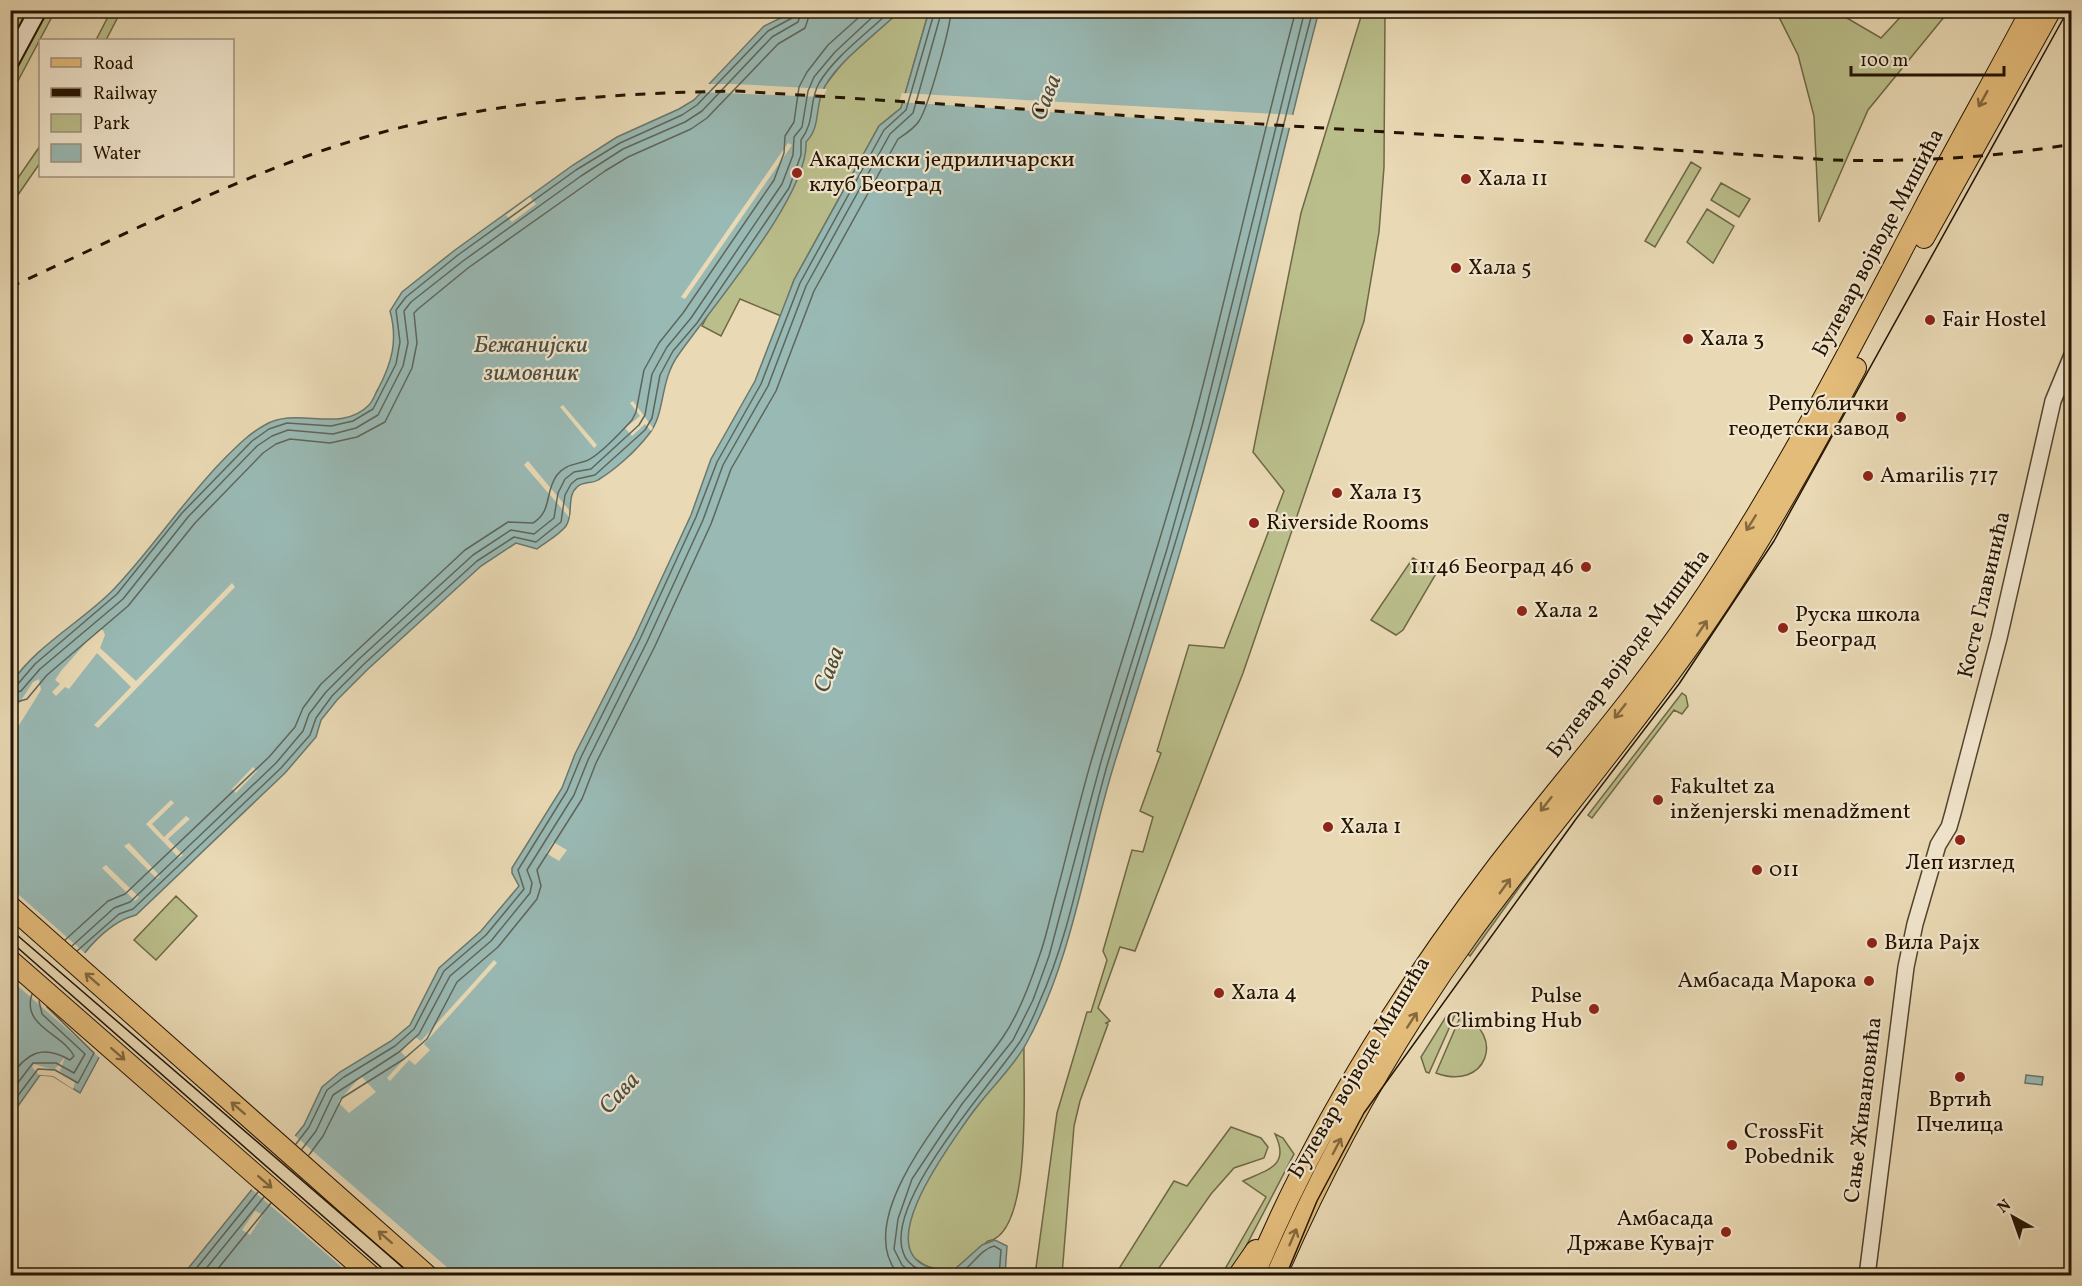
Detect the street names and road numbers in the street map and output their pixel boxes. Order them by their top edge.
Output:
street label: Булевар војводе Мишића [1806,123,1952,363]
street label: Косте Главинића [1951,508,2019,682]
street label: Булевар војводе Мишића [1540,543,1718,765]
street label: Булевар војводе Мишића [1281,951,1439,1185]
street label: Сање Живановића [1837,1015,1891,1205]

